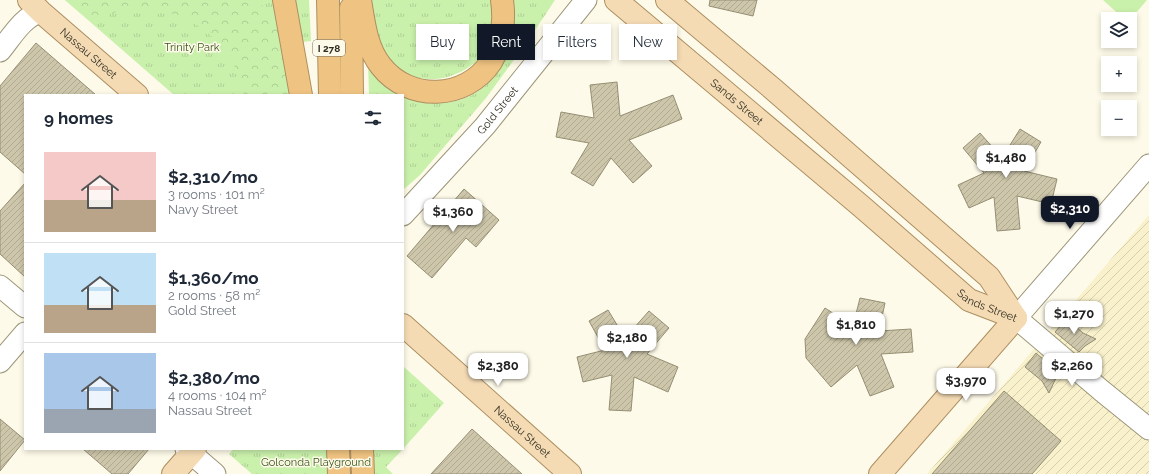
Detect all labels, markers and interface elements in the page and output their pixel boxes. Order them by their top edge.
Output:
map controls [1101,12,1137,136]
button: layers [1101,12,1137,48]
chip: Buy [416,24,469,60]
chip: Rent [477,24,535,60]
chip: Filters [543,24,611,60]
chip: New [619,24,677,60]
street label: Nassau Street [58,25,120,82]
road number: I 278 [313,40,345,56]
park label: Trinity Park [164,41,220,54]
button: + [1101,56,1137,92]
street label: Sands Street [708,76,766,128]
street label: Gold Street [474,84,521,137]
button: − [1101,100,1137,136]
icon: filters [362,107,384,129]
text: 9 homes [44,108,113,128]
pin: $1,480 [973,145,1039,179]
text: $1,480 [986,150,1026,165]
text: $2,310/mo [168,167,258,187]
icon: home [76,168,124,216]
text: 3 rooms · 101 m² [168,187,265,202]
pin: $2,310 [1037,196,1103,230]
pin: $1,360 [420,199,486,233]
text: $2,310 [1050,201,1090,216]
text: Navy Street [168,202,238,217]
text: $1,360 [433,204,473,219]
text: $1,360/mo [168,268,259,288]
icon: home [76,269,124,317]
street label: Sands Street [954,286,1019,324]
text: 2 rooms · 58 m² [168,288,260,303]
pin: $1,270 [1041,301,1107,335]
text: Gold Street [168,303,236,318]
text: $1,270 [1054,306,1094,321]
pin: $1,810 [823,312,889,346]
text: $1,810 [836,317,876,332]
pin: $2,180 [594,325,660,359]
text: $2,180 [607,330,647,345]
pin: $2,380 [465,353,531,387]
pin: $2,260 [1039,353,1105,387]
text: $2,380 [477,358,519,373]
text: $2,260 [1051,358,1093,373]
text: $2,380/mo [168,368,260,388]
pin: $3,970 [933,368,999,402]
icon: home [76,369,124,417]
text: $3,970 [945,373,987,388]
text: 4 rooms · 104 m² [168,388,266,403]
text: Nassau Street [168,403,252,418]
street label: Nassau Street [492,403,553,460]
park label: Golconda Playground [261,456,371,469]

